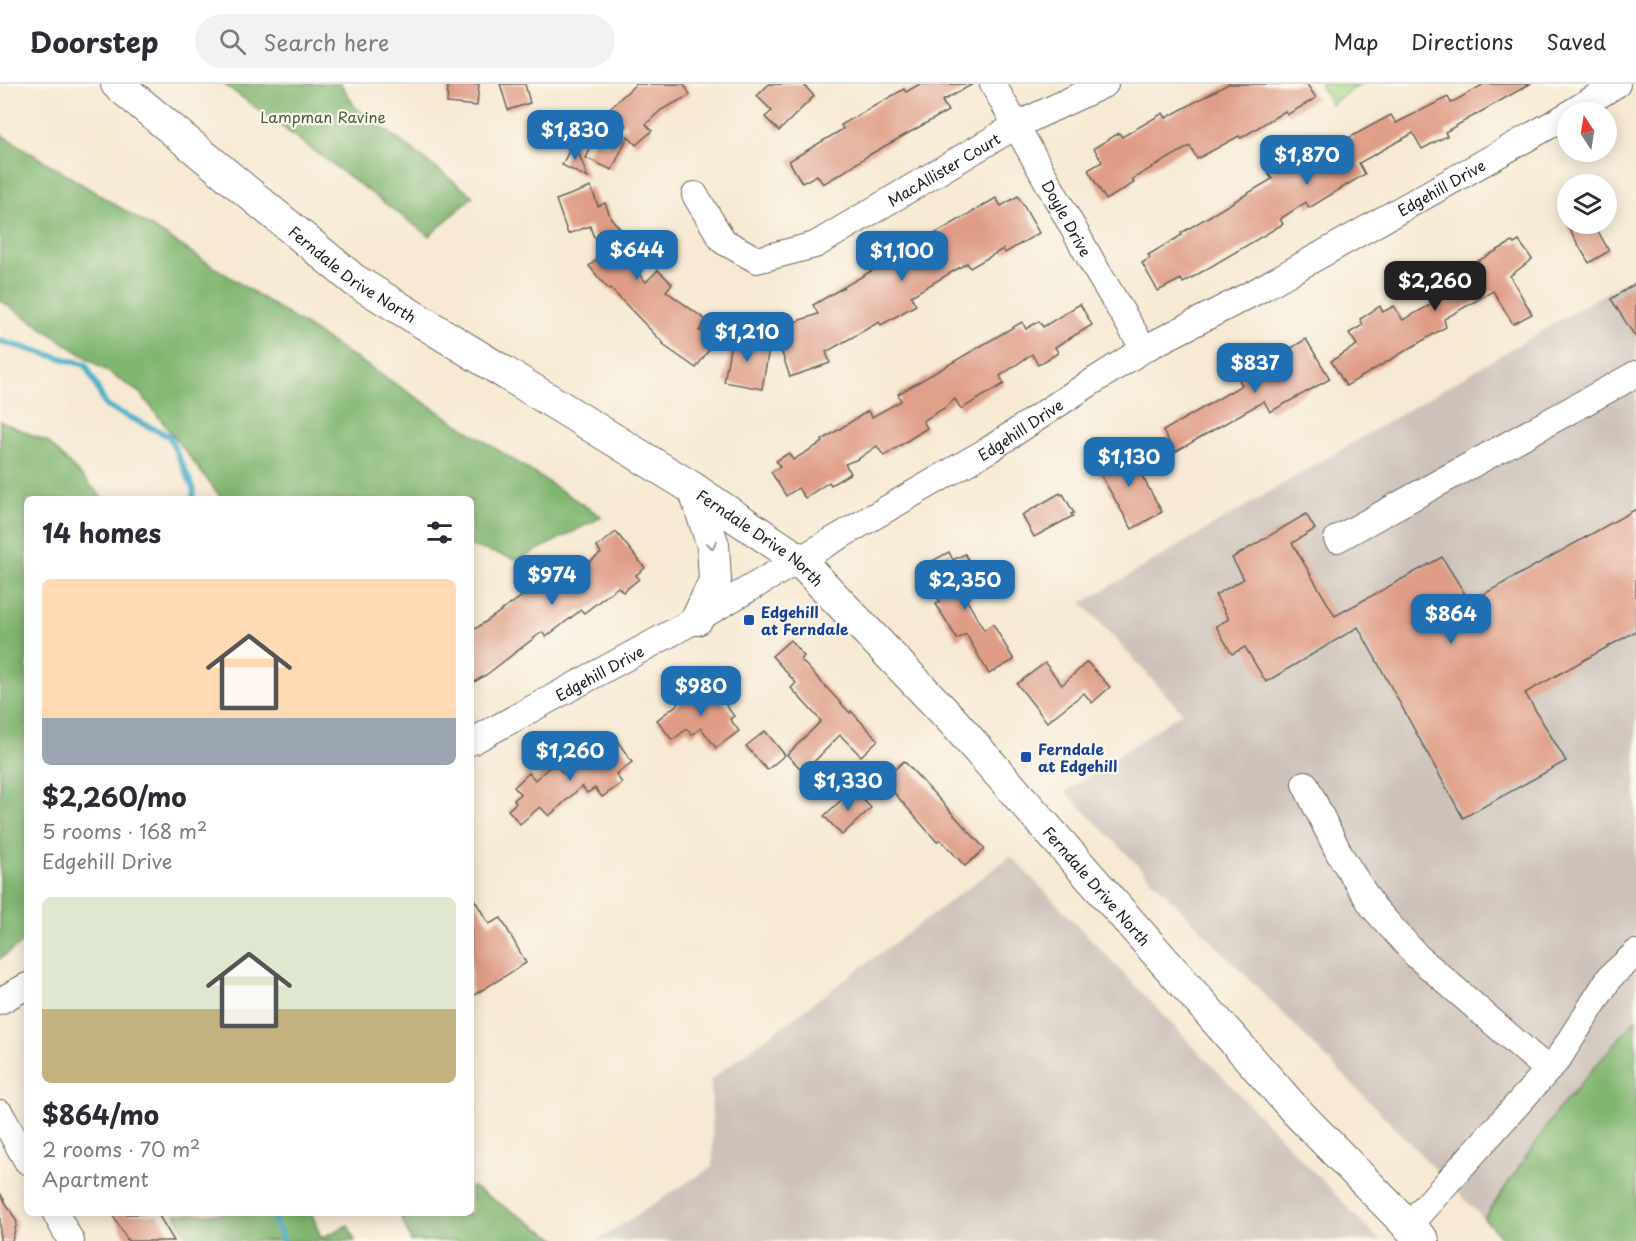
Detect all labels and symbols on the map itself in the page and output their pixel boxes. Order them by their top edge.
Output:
north arrow [1557,102,1617,162]
park label: Lampman Ravine [260,105,386,128]
pin: $1,830 [526,110,624,161]
street label: MacAllister Court [883,126,1004,211]
pin: $1,870 [1258,135,1356,186]
street label: Edgehill Drive [1393,153,1489,221]
street label: Doyle Drive [1037,175,1098,260]
street label: Ferndale Drive North [284,220,421,327]
pin: $644 [601,230,673,281]
pin: $1,100 [853,231,951,282]
pin: $2,260 [1386,261,1484,312]
pin: $1,210 [698,312,796,363]
pin: $837 [1219,343,1291,394]
street label: Edgehill Drive [973,392,1067,465]
pin: $1,130 [1080,437,1178,488]
street label: Ferndale Drive North [693,483,829,591]
one-way arrow [704,540,717,550]
pin: $974 [516,555,588,606]
pin: $2,350 [916,560,1014,611]
pin: $864 [1415,594,1487,645]
place label: Edgehill at Ferndale [761,600,849,640]
marker: Edgehill at Ferndale [742,613,756,627]
street label: Edgehill Drive [551,639,648,706]
pin: $980 [665,666,737,717]
pin: $1,260 [521,731,619,782]
place label: Ferndale at Edgehill [1038,737,1117,777]
marker: Ferndale at Edgehill [1019,750,1033,764]
pin: $1,330 [799,761,897,812]
street label: Ferndale Drive North [1038,821,1156,950]

